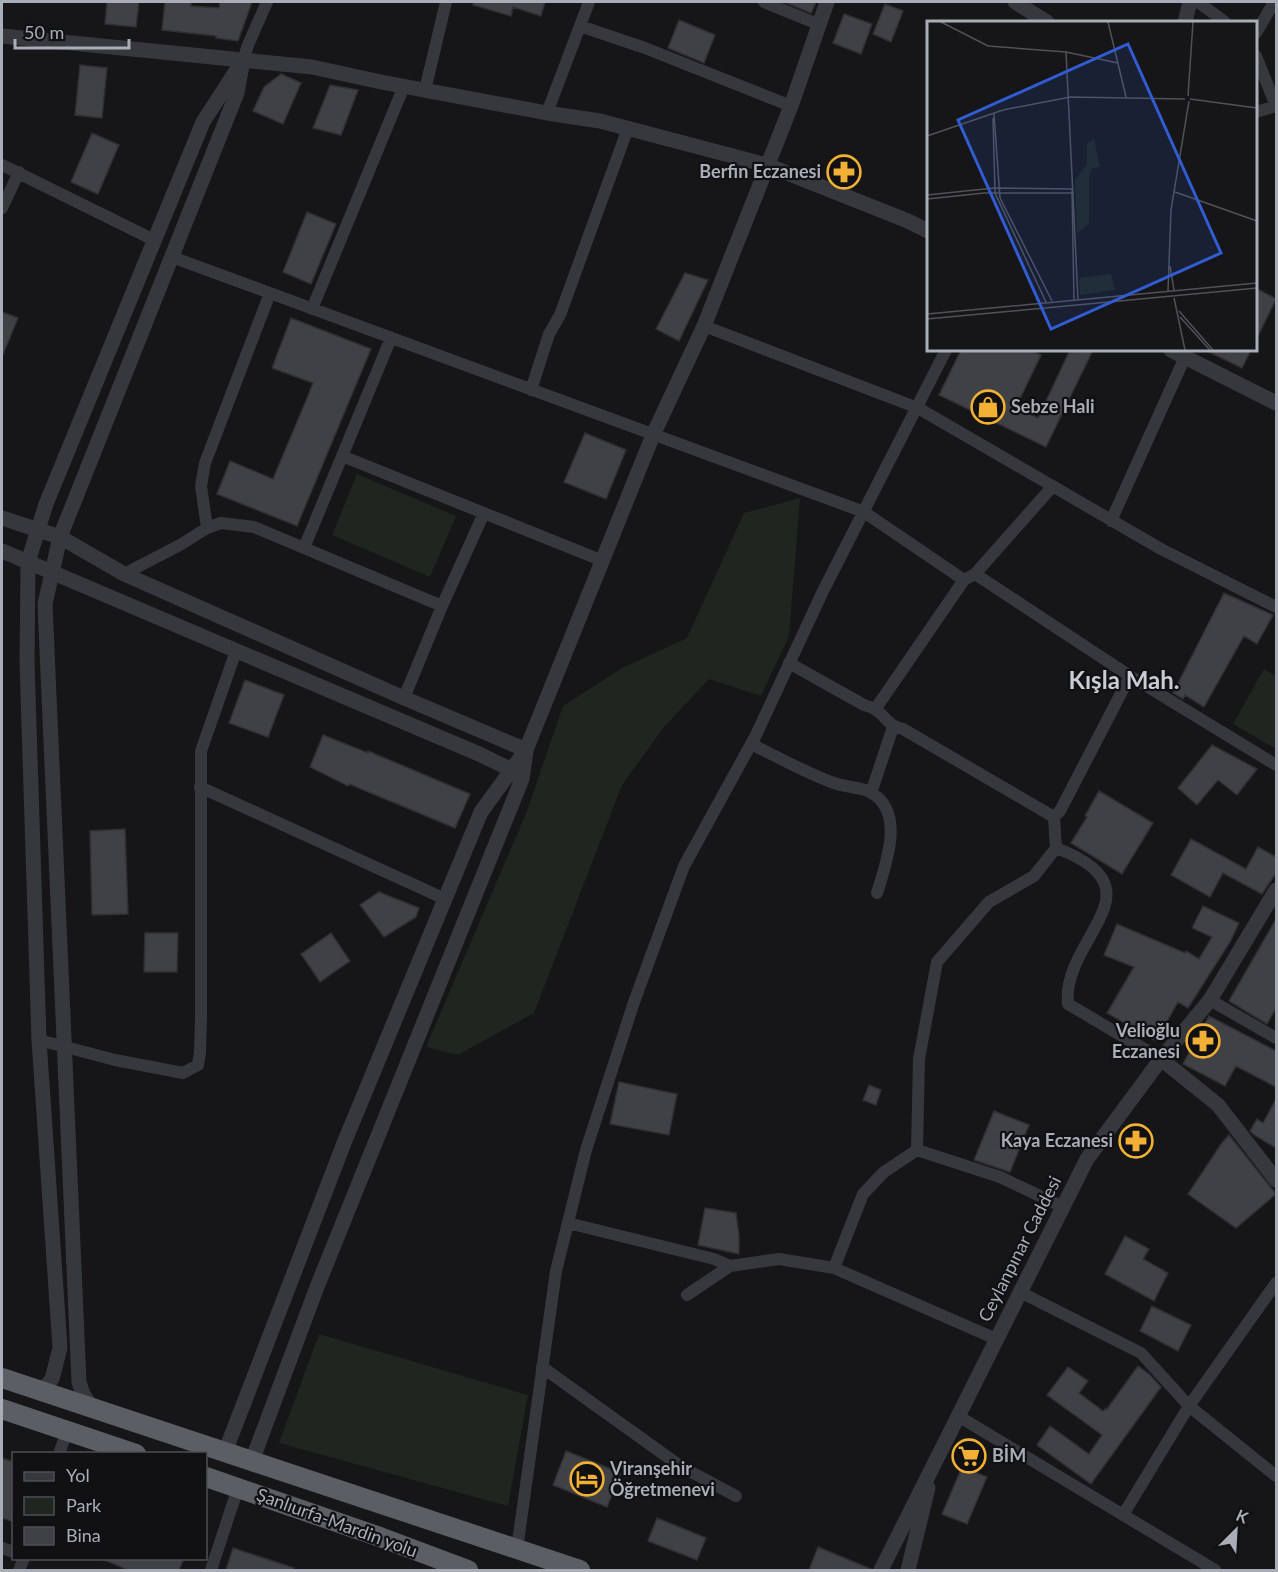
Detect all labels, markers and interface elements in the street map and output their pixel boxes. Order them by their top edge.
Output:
scale bar [15,12,129,50]
text: 50 m [24,21,64,43]
inset map [927,21,1257,351]
pharmacy icon: Berfin Eczanesi [826,154,862,190]
place label: Berfin Eczanesi [699,160,821,182]
shop icon: Sebze Hali [970,389,1006,425]
place label: Sebze Hali [1011,395,1094,417]
district label: Kışla Mah. [1069,665,1179,694]
place label: Velioğlu Eczanesi [1112,1019,1180,1062]
pharmacy icon: Velioğlu Eczanesi [1185,1023,1221,1059]
pharmacy icon: Kaya Eczanesi [1118,1123,1154,1159]
place label: Kaya Eczanesi [1001,1129,1113,1151]
street label: Ceylanpınar Caddesi [973,1172,1065,1325]
supermarket icon: BİM [951,1438,987,1474]
place label: BİM [992,1444,1026,1466]
legend [12,1452,207,1560]
place label: Viranşehir Öğretmenevi [609,1457,715,1500]
hotel icon: Viranşehir Öğretmenevi [569,1461,605,1497]
text: Yol [66,1464,90,1486]
street label: Şanlıurfa-Mardin yolu [254,1483,421,1561]
text: Park [66,1494,102,1516]
north arrow [1206,1500,1266,1560]
text: K [1233,1505,1252,1527]
text: Bina [66,1524,101,1546]

